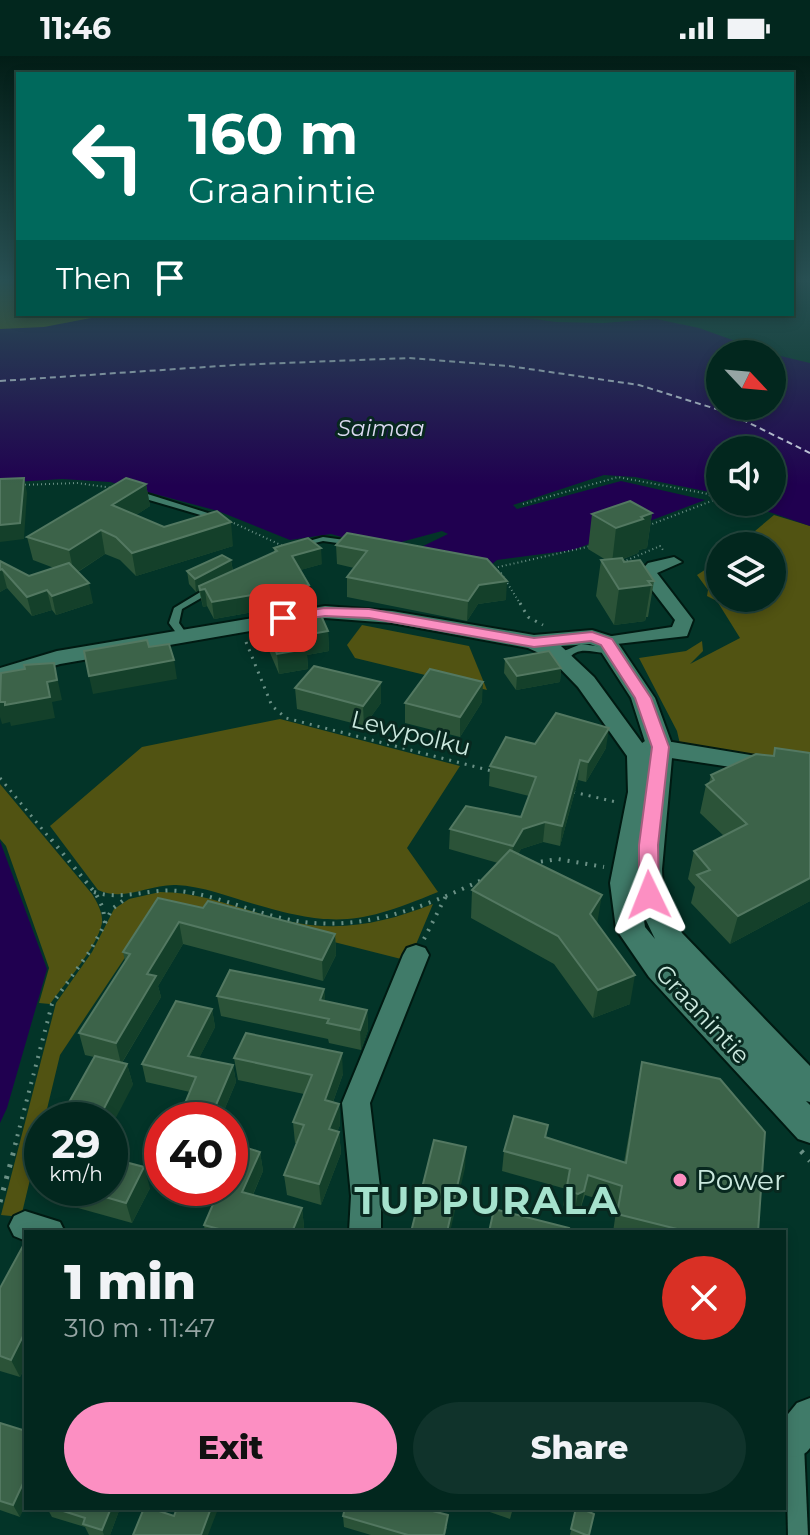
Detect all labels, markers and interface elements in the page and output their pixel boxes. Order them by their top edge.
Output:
text: 11:46 [40,10,111,47]
text: 160 m [188,100,358,168]
icon: left [56,104,160,208]
text: Graanintie [188,168,376,212]
icon: arrive [148,256,192,300]
text: Then [56,260,132,297]
north arrow [706,340,786,420]
map controls [706,340,786,612]
water label: Saimaa [337,415,425,442]
button: sound [706,436,786,516]
button: layers [706,532,786,612]
pin [249,584,317,652]
icon: arrive [261,596,305,640]
street label: Levypolku [348,704,474,762]
position arrow [607,853,691,937]
street label: Graanintie [650,958,756,1070]
speed limit sign: 40 [144,1102,248,1206]
text: 29 [51,1119,101,1168]
text: km/h [49,1162,103,1186]
place label: Power [696,1163,785,1197]
marker: Power [671,1171,689,1189]
district label: TUPPURALA [355,1177,619,1224]
text: 1 min [64,1253,196,1311]
button: close [662,1256,746,1340]
text: 310 m · 11:47 [64,1312,215,1344]
button: Exit [64,1402,397,1494]
button: Share [413,1402,746,1494]

